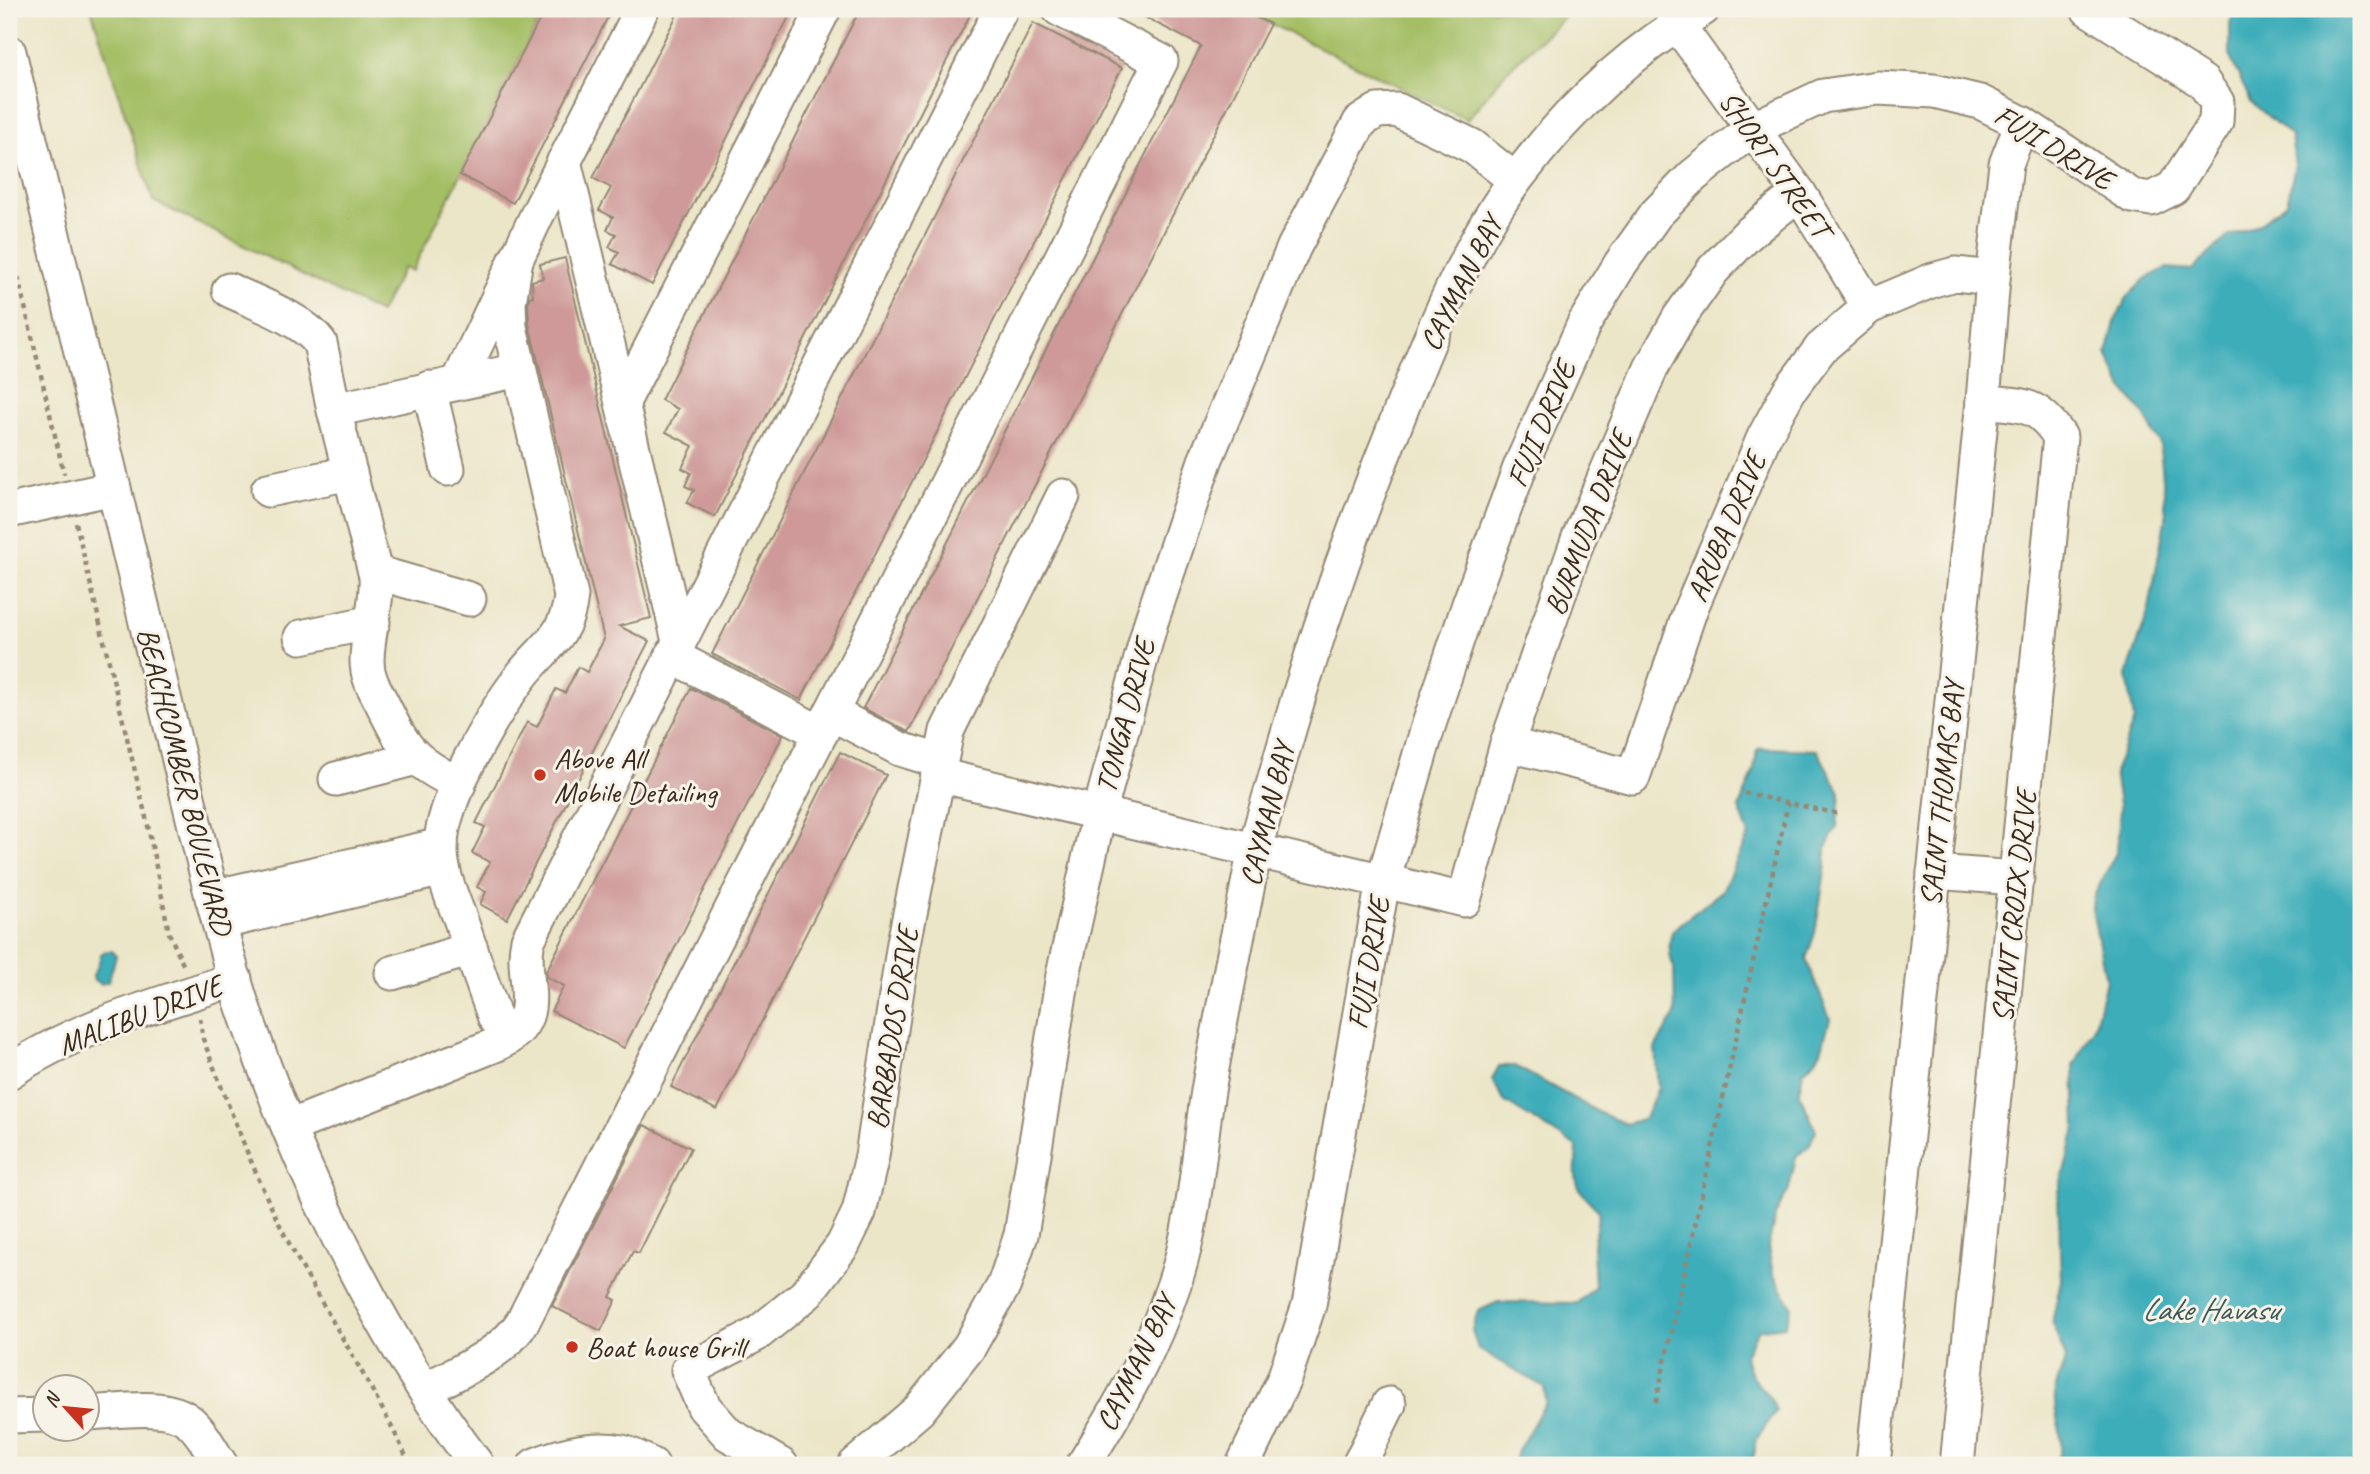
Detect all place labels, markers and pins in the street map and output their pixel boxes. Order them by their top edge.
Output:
place label: Above All Mobile Detailing [554,739,719,811]
marker: Above All Mobile Detailing [532,767,548,783]
place label: Boat house Grill [586,1328,750,1366]
marker: Boat house Grill [564,1339,580,1355]

